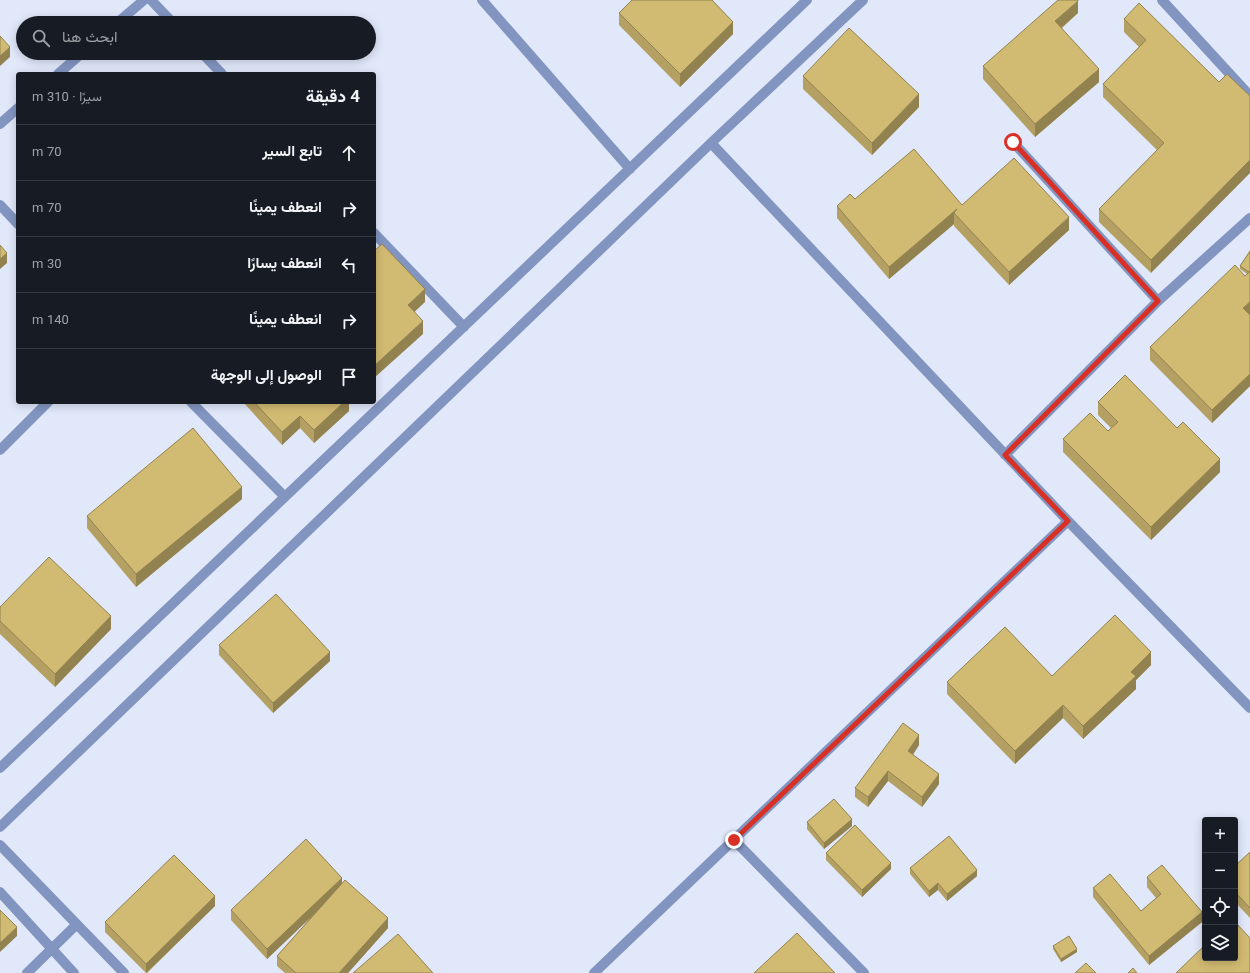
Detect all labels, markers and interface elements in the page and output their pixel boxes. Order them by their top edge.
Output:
search box [16,16,376,60]
icon: search [30,27,52,49]
text: ابحث هنا [62,27,118,50]
text: 4 دقيقة [306,85,360,111]
text: سيرًا · 310 m [32,88,102,108]
route start [1004,133,1022,151]
text: تابع السير [262,141,322,164]
icon: ahead [338,142,360,164]
text: 70 m [32,143,62,163]
text: انعطف يمينًا [249,197,322,220]
icon: right [338,198,360,220]
text: 70 m [32,199,62,219]
text: انعطف يسارًا [247,253,322,276]
icon: left [338,254,360,276]
text: 30 m [32,255,62,275]
text: انعطف يمينًا [249,309,322,332]
icon: right [338,310,360,332]
text: 140 m [32,311,69,331]
text: الوصول إلى الوجهة [211,365,322,388]
icon: arrive [338,366,360,388]
map controls [1202,817,1238,961]
button: + [1202,817,1238,853]
route end [725,831,743,849]
button: − [1202,853,1238,889]
button: locate [1202,889,1238,925]
button: layers [1202,925,1238,961]

